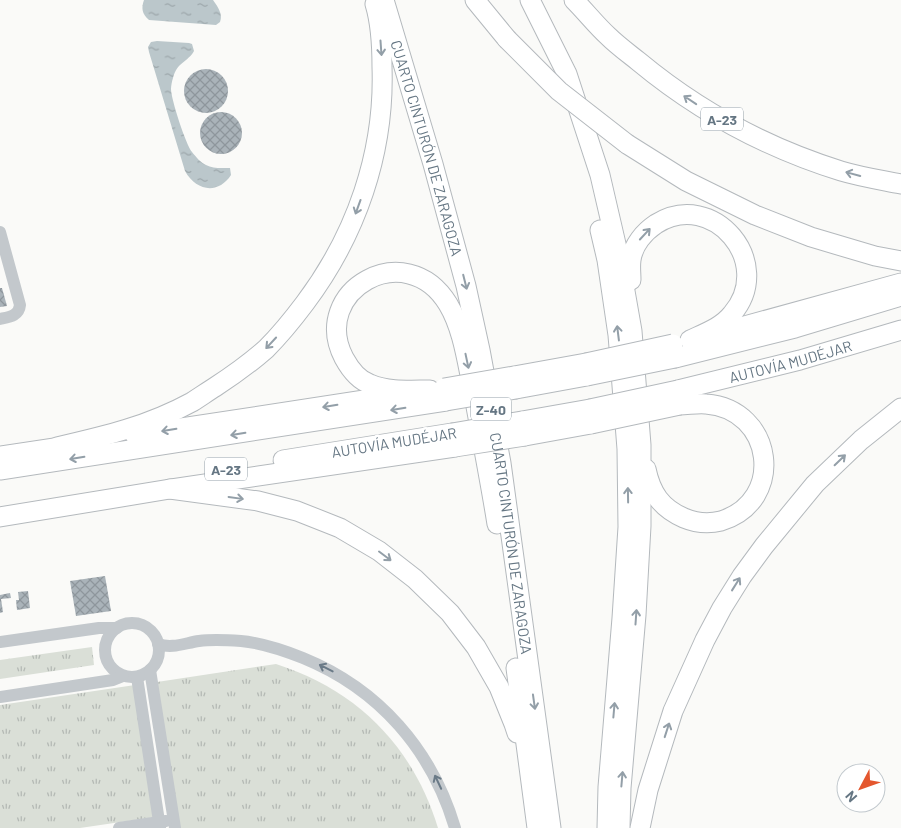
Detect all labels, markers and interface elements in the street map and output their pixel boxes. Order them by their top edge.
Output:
street label: CUARTO CINTURÓN DE ZARAGOZA [387,38,466,258]
one-way arrow [377,40,386,56]
one-way arrow [684,95,698,105]
road number: A-23 [701,108,743,130]
one-way arrow [846,169,862,178]
one-way arrow [353,199,362,215]
one-way arrow [639,228,651,240]
one-way arrow [461,274,470,290]
one-way arrow [613,325,623,341]
street label: AUTOVÍA MUDÉJAR [727,336,854,386]
one-way arrow [265,337,277,349]
one-way arrow [462,352,472,368]
road number: Z-40 [471,398,511,420]
one-way arrow [322,401,338,411]
one-way arrow [391,404,407,414]
street label: AUTOVÍA MUDÉJAR [330,423,458,461]
one-way arrow [162,426,178,436]
one-way arrow [230,429,246,439]
street label: CUARTO CINTURÓN DE ZARAGOZA [487,431,536,655]
one-way arrow [69,454,85,464]
one-way arrow [834,454,847,466]
road number: A-23 [205,458,247,480]
one-way arrow [623,487,632,503]
one-way arrow [227,493,243,503]
one-way arrow [378,551,392,561]
one-way arrow [731,577,742,591]
one-way arrow [631,610,640,626]
one-way arrow [319,663,334,672]
one-way arrow [529,693,539,709]
one-way arrow [609,702,619,718]
one-way arrow [663,723,672,739]
north arrow [836,763,886,813]
one-way arrow [617,772,626,788]
one-way arrow [432,775,442,790]
text: N [841,788,860,806]

